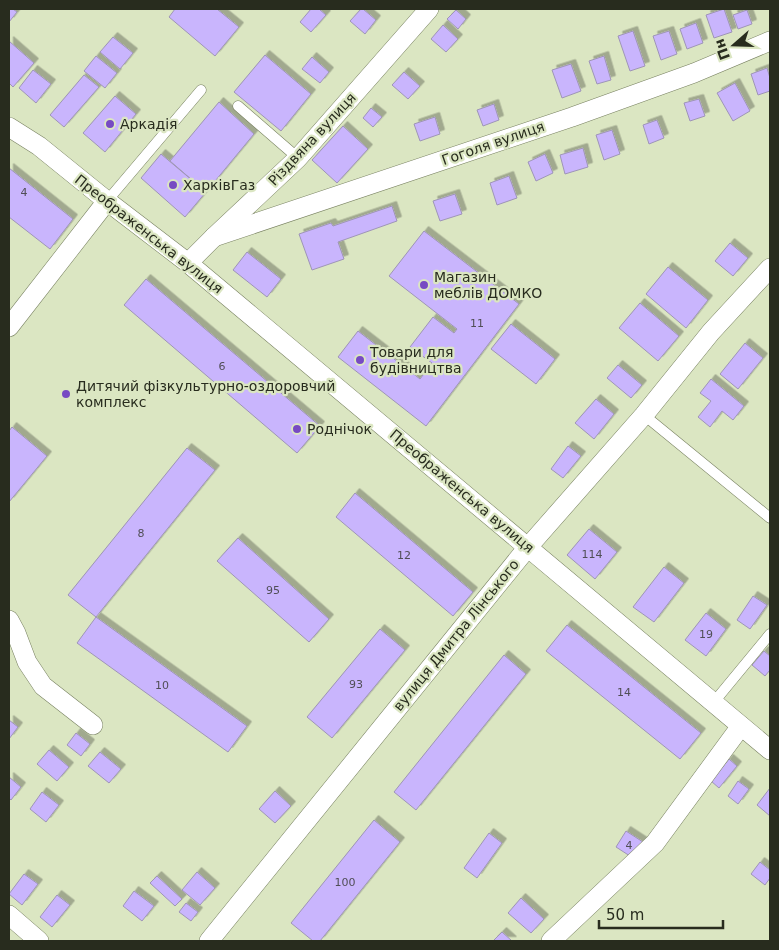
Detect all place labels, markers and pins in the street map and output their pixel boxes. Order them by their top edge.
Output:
place label: Аркадія [120,116,178,132]
marker: Аркадія [104,118,116,130]
place label: ХарківГаз [183,177,255,193]
marker: ХарківГаз [167,179,179,191]
place label: Магазин меблів ДОМКО [434,269,542,301]
marker: Магазин меблів ДОМКО [418,279,430,291]
place label: Товари для будівництва [369,344,462,376]
marker: Товари для будівництва [354,354,366,366]
place label: Дитячий фізкультурно-оздоровчий комплекс [76,378,335,410]
marker: Дитячий фізкультурно-оздоровчий комплекс [60,388,72,400]
place label: Роднічок [307,421,372,437]
marker: Роднічок [291,423,303,435]

